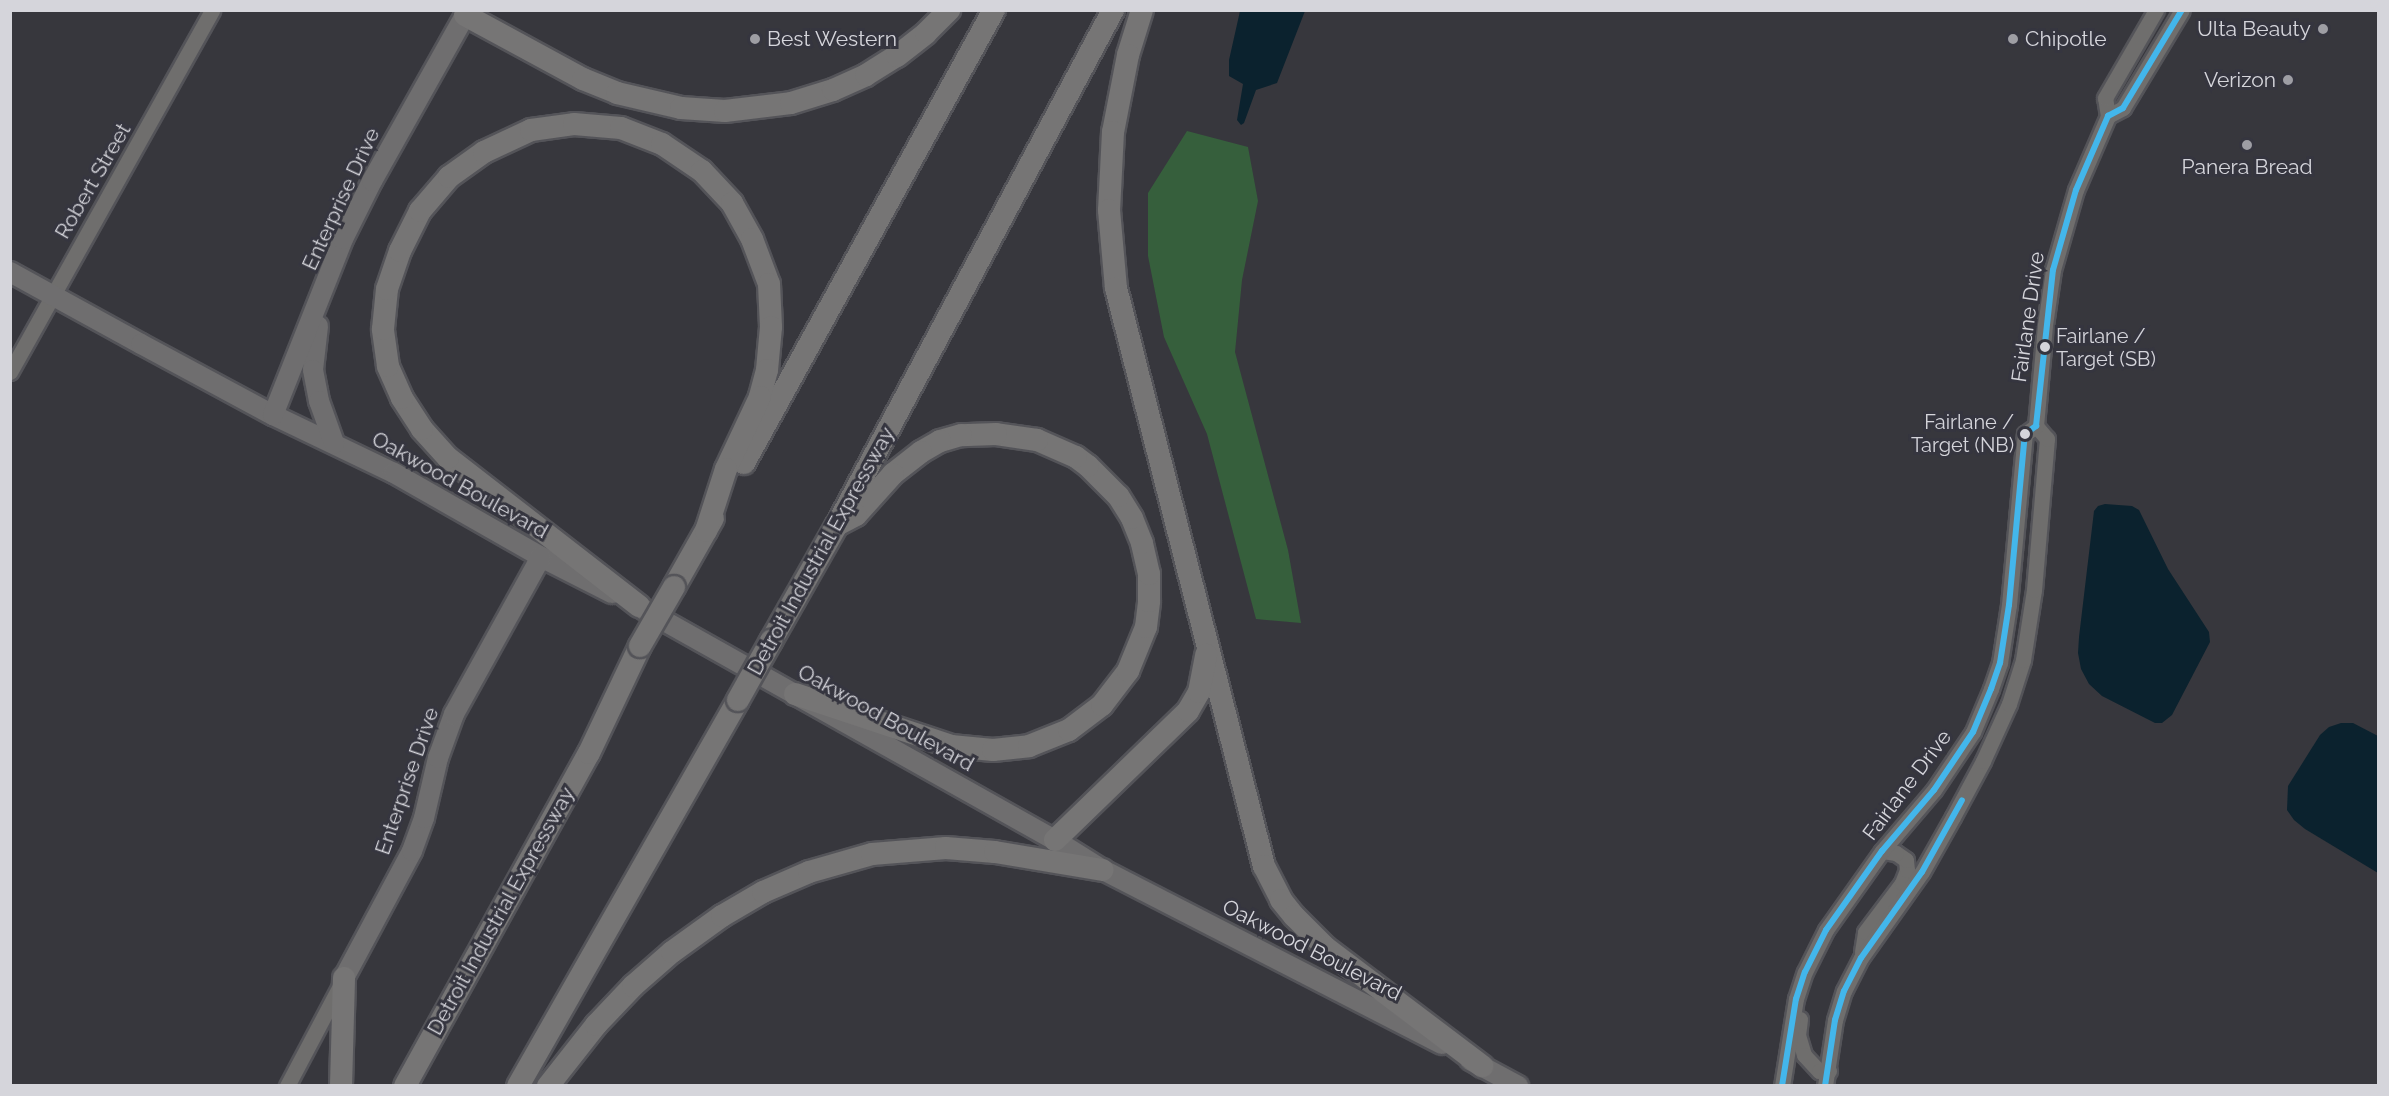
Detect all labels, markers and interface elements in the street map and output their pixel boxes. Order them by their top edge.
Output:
place label: Ulta Beauty [2197,16,2311,42]
marker: Ulta Beauty [2316,22,2330,36]
place label: Best Western [767,26,898,52]
place label: Chipotle [2025,26,2107,52]
marker: Best Western [748,32,762,46]
marker: Chipotle [2006,32,2020,46]
place label: Verizon [2204,67,2276,93]
marker: Verizon [2281,73,2295,87]
street label: Robert Street [50,119,136,243]
street label: Enterprise Drive [297,124,385,274]
marker: Panera Bread [2240,138,2254,152]
place label: Panera Bread [2182,154,2312,180]
street label: Fairlane Drive [2006,250,2050,384]
place label: Fairlane / Target (SB) [2056,324,2156,371]
marker: Fairlane / Target (SB) [2039,341,2051,353]
place label: Fairlane / Target (NB) [1911,410,2014,457]
street label: Detroit Industrial Expressway [742,422,900,680]
street label: Oakwood Boulevard [367,426,553,544]
marker: Fairlane / Target (NB) [2019,428,2031,440]
street label: Oakwood Boulevard [793,659,979,777]
street label: Enterprise Drive [370,704,444,858]
street label: Fairlane Drive [1857,725,1957,845]
street label: Detroit Industrial Expressway [422,782,580,1040]
street label: Oakwood Boulevard [1218,894,1406,1006]

